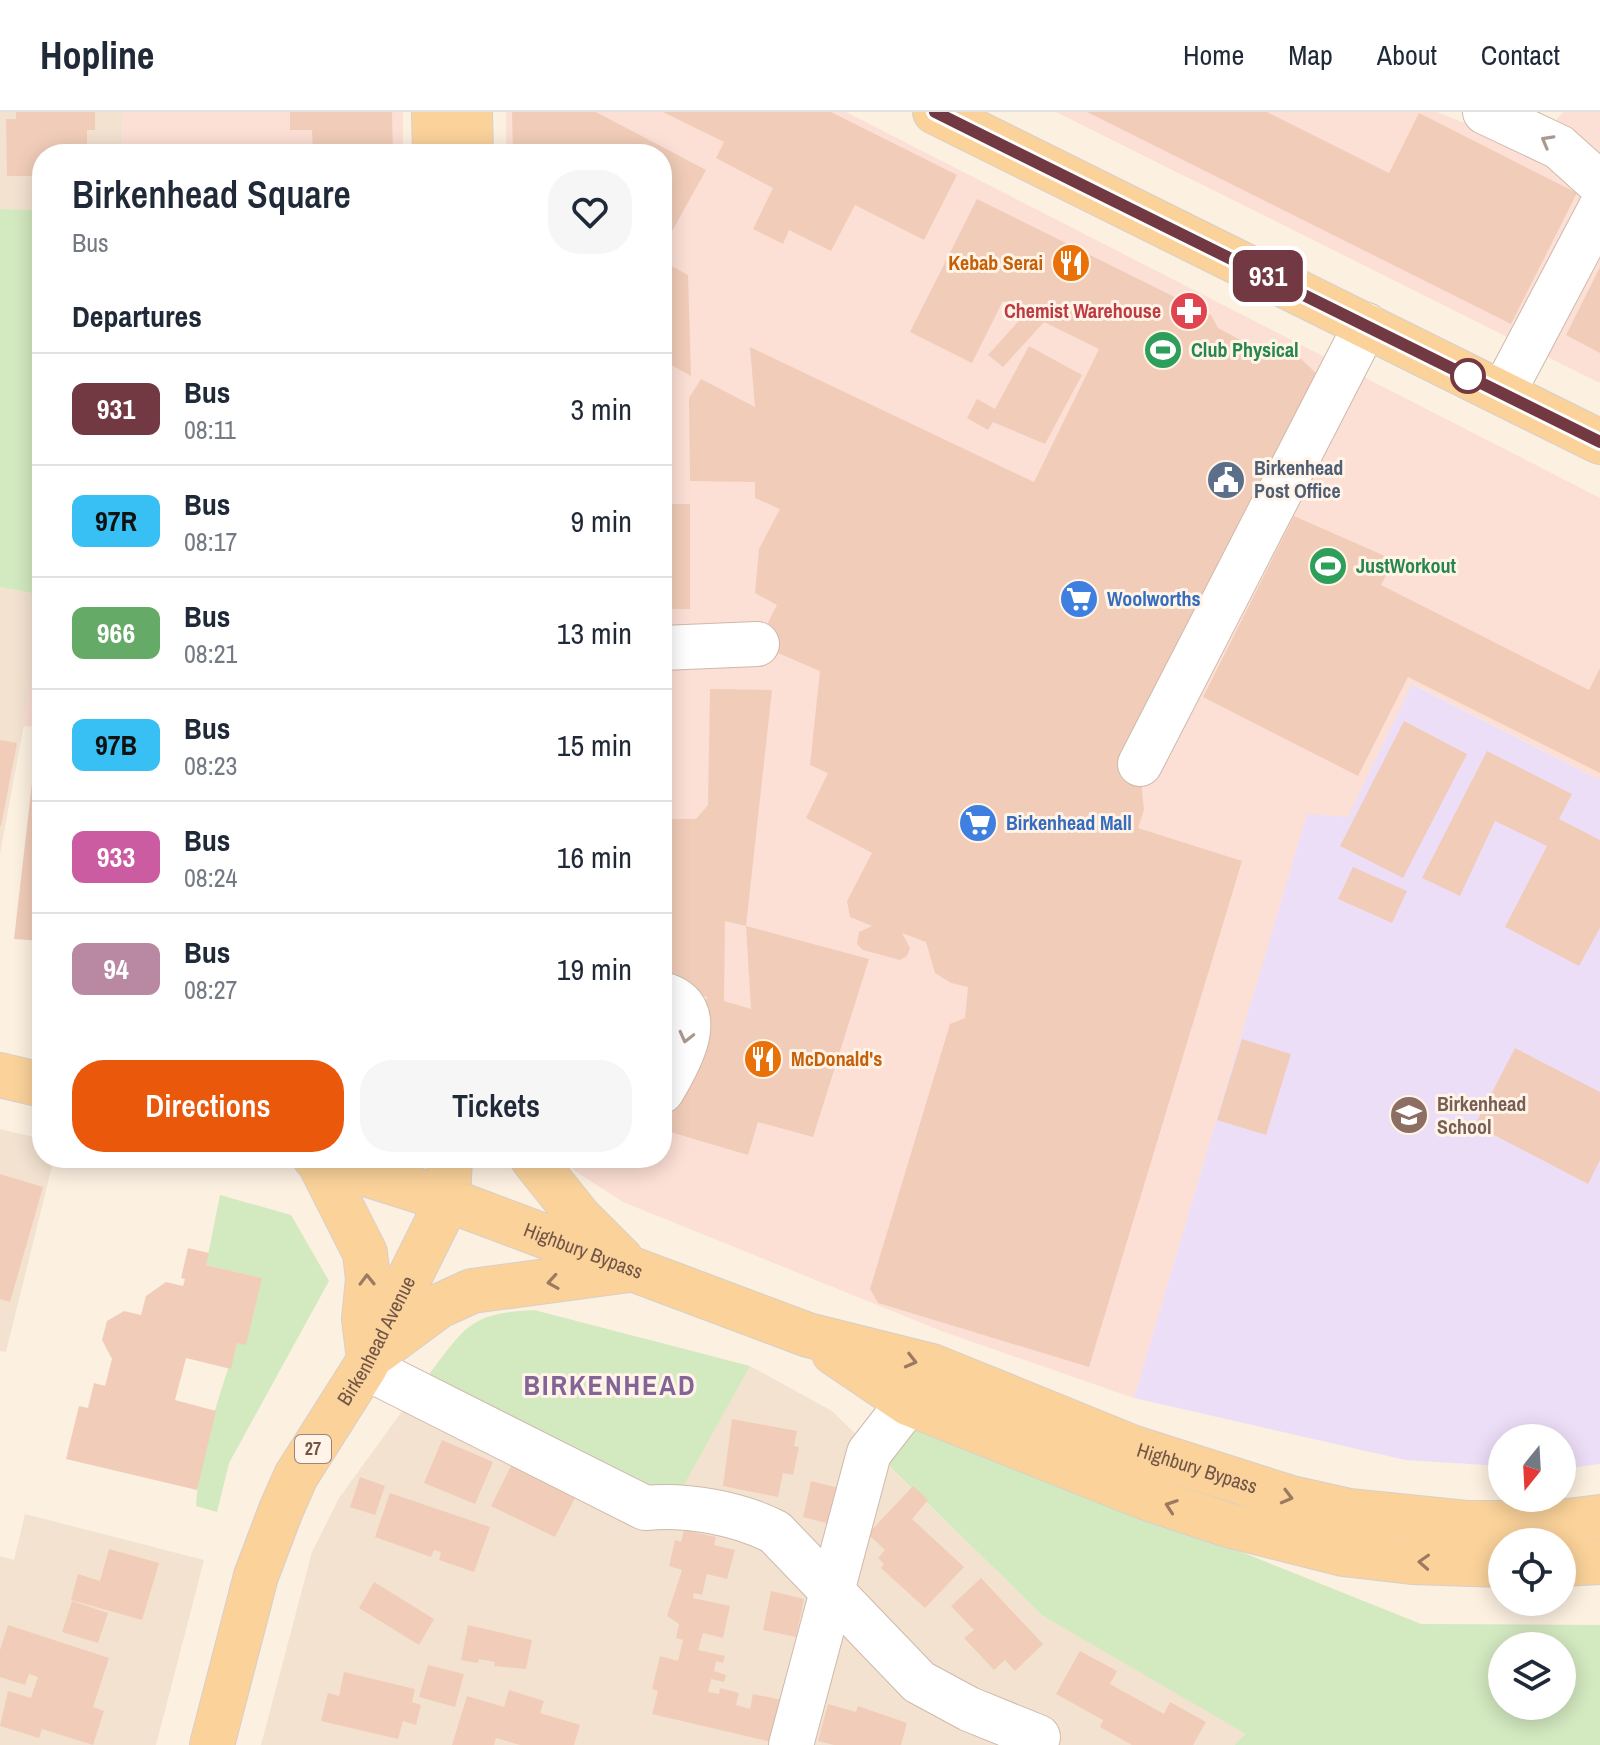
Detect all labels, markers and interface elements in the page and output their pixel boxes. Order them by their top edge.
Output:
text: Hopline [40,30,154,81]
text: Home [1183,36,1244,74]
text: Map [1288,36,1333,74]
text: About [1377,36,1437,74]
text: Contact [1481,36,1560,74]
one-way arrow [1541,135,1556,151]
text: Birkenhead Square [72,169,351,220]
button: heart [548,170,632,254]
text: Bus [72,225,109,260]
restaurant icon: Kebab Serai [1050,242,1092,284]
place label: Kebab Serai [948,249,1043,276]
line badge: 931 [1222,250,1314,302]
text: 931 [1249,257,1287,295]
pharmacy icon: Chemist Warehouse [1168,290,1210,332]
text: Departures [72,296,202,336]
place label: Chemist Warehouse [1004,297,1161,324]
sports icon: Club Physical [1142,329,1184,371]
place label: Club Physical [1191,336,1299,363]
unlabelled marker [1451,359,1485,393]
text: Bus [184,372,230,412]
text: 3 min [570,389,632,429]
text: 931 [97,390,135,428]
text: 08:11 [184,412,236,447]
place label: Birkenhead Post Office [1254,454,1343,504]
public building icon: Birkenhead Post Office [1205,459,1247,501]
text: Bus [184,484,230,524]
text: 9 min [570,501,632,541]
text: 97R [95,502,137,540]
text: 08:17 [184,524,237,559]
sports icon: JustWorkout [1307,545,1349,587]
place label: JustWorkout [1356,552,1456,579]
supermarket icon: Woolworths [1058,578,1100,620]
place label: Woolworths [1107,585,1201,612]
text: Bus [184,596,230,636]
text: 13 min [557,613,632,653]
text: 966 [97,614,135,652]
text: 08:21 [184,636,237,671]
text: Bus [184,708,230,748]
text: 15 min [557,725,632,765]
text: 97B [95,726,137,764]
text: 08:23 [184,748,237,783]
supermarket icon: Birkenhead Mall [957,802,999,844]
place label: Birkenhead Mall [1006,809,1132,836]
text: Bus [184,820,230,860]
text: 16 min [557,837,632,877]
text: 933 [97,838,135,876]
text: 08:24 [184,860,237,895]
text: Bus [184,932,230,972]
text: 19 min [557,949,632,989]
text: 94 [103,950,129,988]
text: 08:27 [184,972,237,1007]
one-way arrow [678,1030,695,1044]
restaurant icon: McDonald's [742,1038,784,1080]
place label: McDonald's [791,1045,882,1072]
button: Directions [72,1060,344,1152]
button: Tickets [360,1060,632,1152]
place label: Birkenhead School [1437,1090,1526,1140]
school or university icon: Birkenhead School [1388,1094,1430,1136]
street label: Highbury Bypass [520,1216,647,1285]
street label: Birkenhead Avenue [330,1271,421,1410]
one-way arrow [547,1272,560,1289]
one-way arrow [358,1273,376,1286]
one-way arrow [904,1352,917,1369]
district label: BIRKENHEAD [523,1366,697,1404]
north arrow [1488,1424,1576,1512]
map controls [1488,1424,1576,1720]
road number: 27 [295,1435,331,1463]
street label: Highbury Bypass [1134,1436,1261,1499]
one-way arrow [1279,1487,1293,1504]
one-way arrow [1165,1500,1179,1516]
button: locate [1488,1528,1576,1616]
one-way arrow [1417,1554,1430,1571]
button: layers [1488,1632,1576,1720]

